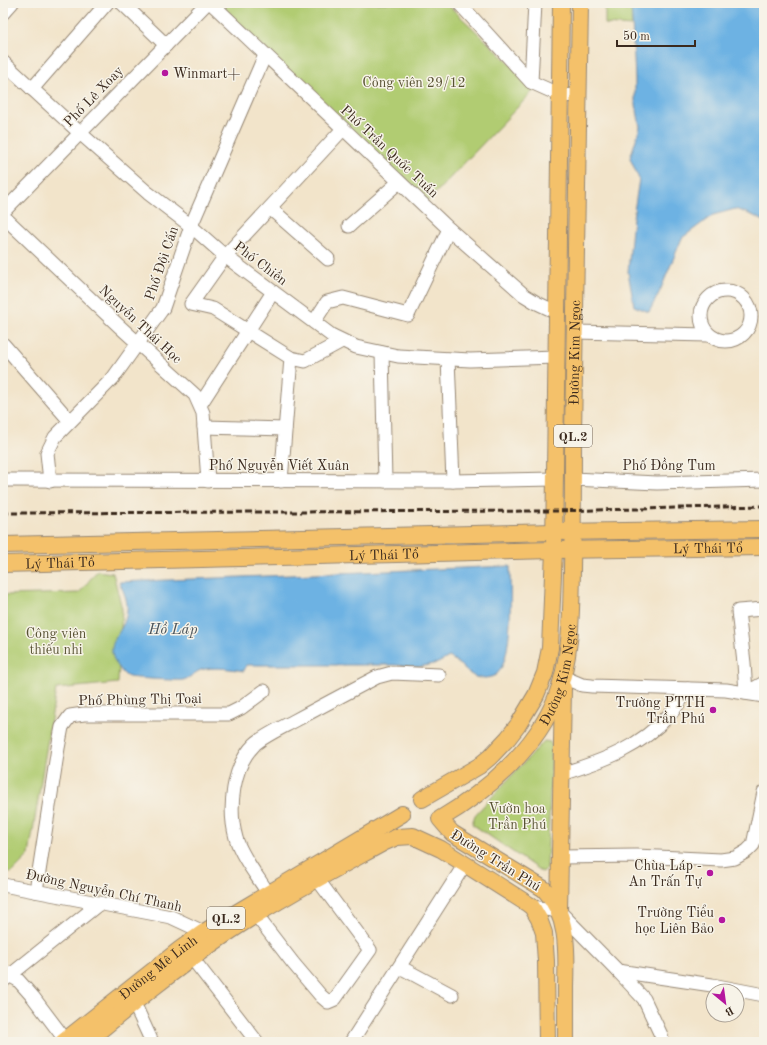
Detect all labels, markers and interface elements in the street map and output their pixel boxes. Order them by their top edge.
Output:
scale bar [617,22,695,48]
text: 50 m [623,30,650,43]
street label: Phố Lê Xoay [61,62,127,130]
place label: Winmart+ [173,67,241,81]
marker: Winmart+ [160,68,170,78]
park label: Công viên 29/12 [362,76,466,90]
street label: Phố Trần Quốc Tuấn [338,101,443,201]
street label: Phố Đội Cấn [142,224,181,302]
street label: Phố Chiền [231,238,291,289]
street label: Nguyễn Thái Học [96,282,185,366]
street label: Đường Kim Ngọc [567,300,583,405]
road number: QL.2 [554,425,592,447]
street label: Phố Đồng Tum [622,457,716,473]
street label: Phố Nguyễn Viết Xuân [209,458,350,473]
street label: Lý Thái Tổ [673,539,743,556]
street label: Lý Thái Tổ [349,545,419,563]
street label: Lý Thái Tổ [25,554,95,571]
water label: Hồ Láp [147,621,198,638]
street label: Đường Kim Ngọc [538,624,578,728]
park label: Công viên thiếu nhi [26,627,87,657]
street label: Phố Phùng Thị Toại [78,691,202,708]
place label: Trường PTTH Trần Phú [615,696,706,726]
marker: Trường PTTH Trần Phú [708,705,718,715]
park label: Vườn hoa Trần Phú [488,802,547,832]
street label: Đường Trần Phú [448,826,544,894]
place label: Chùa Láp - An Trấn Tự [628,859,703,889]
street label: Đường Nguyễn Chí Thanh [24,867,184,914]
marker: Chùa Láp - An Trấn Tự [705,868,715,878]
place label: Trường Tiểu học Liên Bảo [635,904,715,936]
road number: QL.2 [207,907,245,929]
marker: Trường Tiểu học Liên Bảo [717,915,727,925]
street label: Đường Mê Linh [117,933,200,1003]
north arrow [705,983,745,1023]
text: B [723,1004,735,1017]

